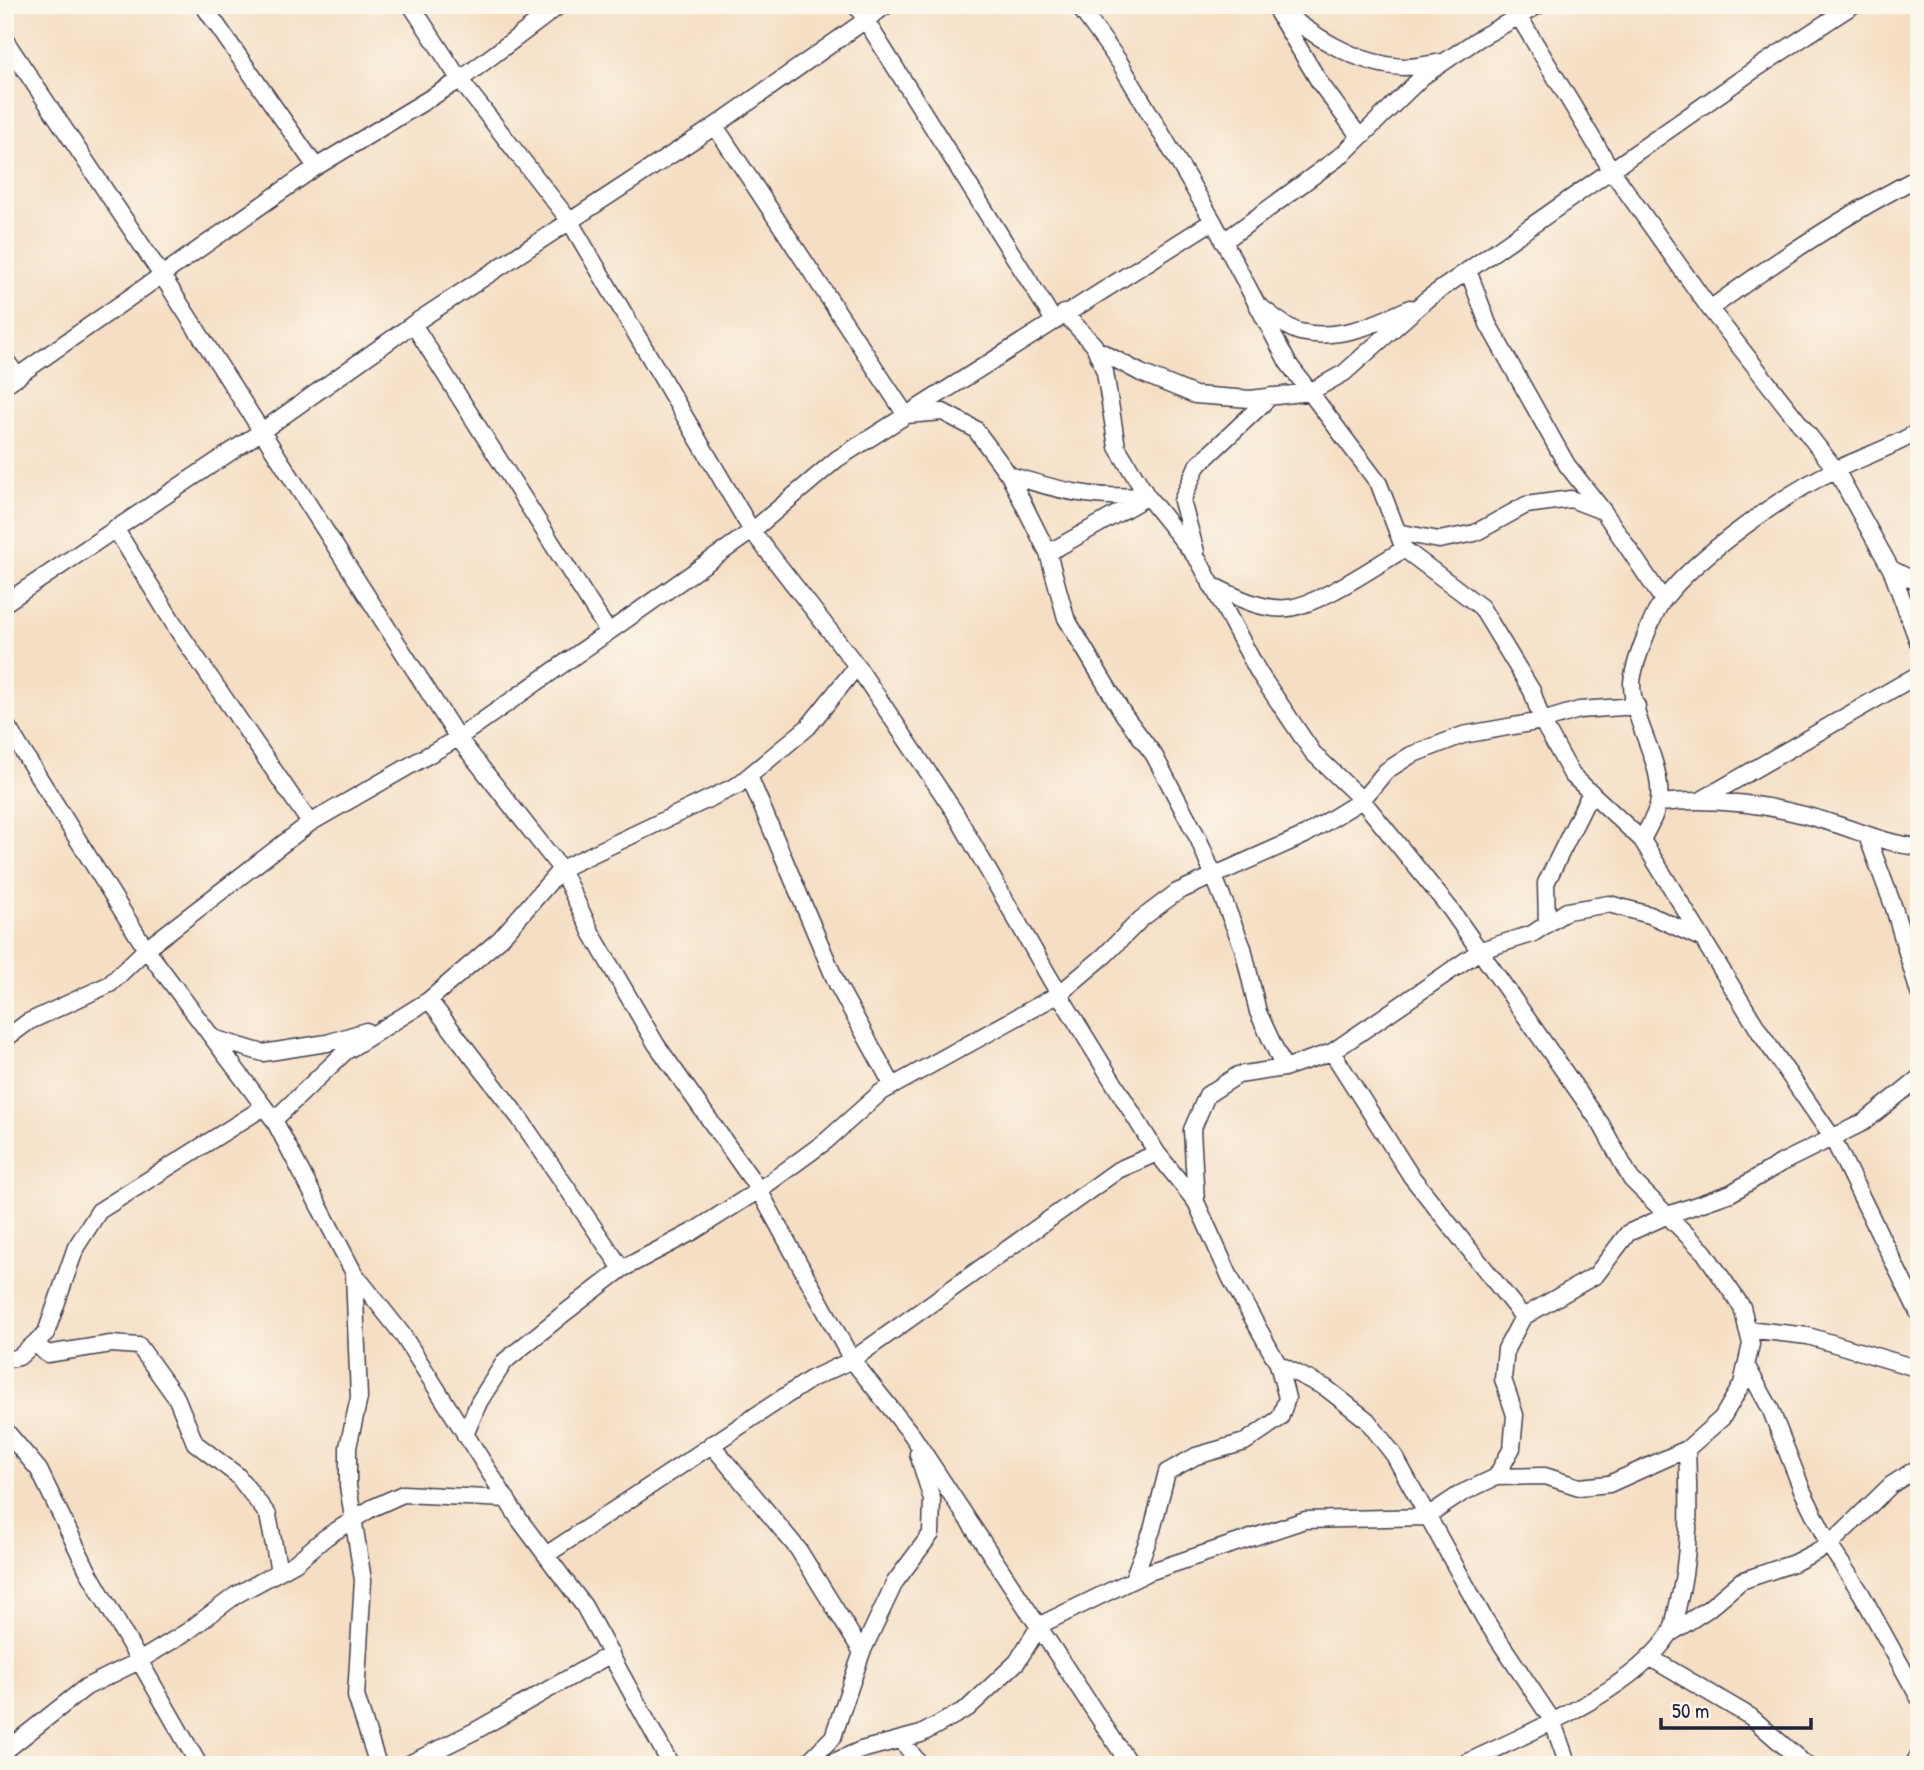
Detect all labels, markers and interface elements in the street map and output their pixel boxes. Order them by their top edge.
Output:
scale bar [1661,1686,1812,1730]
text: 50 m [1672,1696,1709,1725]

